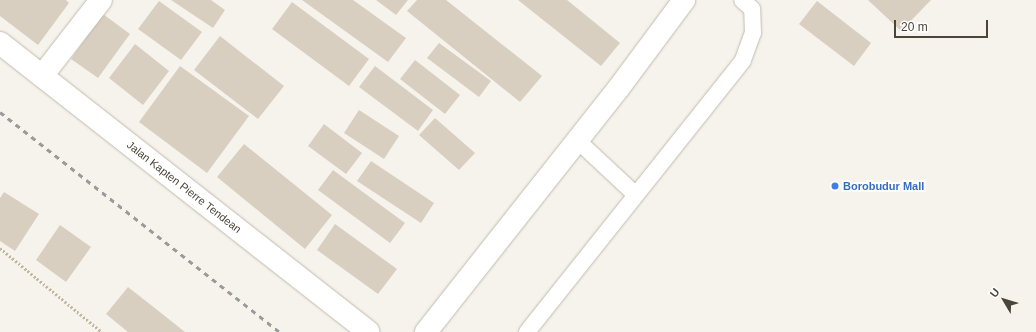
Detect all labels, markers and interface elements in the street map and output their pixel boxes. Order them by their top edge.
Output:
scale bar [896,12,990,38]
text: 20 m [901,20,928,34]
street label: Jalan Kapten Pierre Tendean [124,138,244,236]
place label: Borobudur Mall [843,179,924,193]
marker: Borobudur Mall [830,181,840,191]
north arrow [984,280,1024,320]
text: U [987,286,1002,299]

